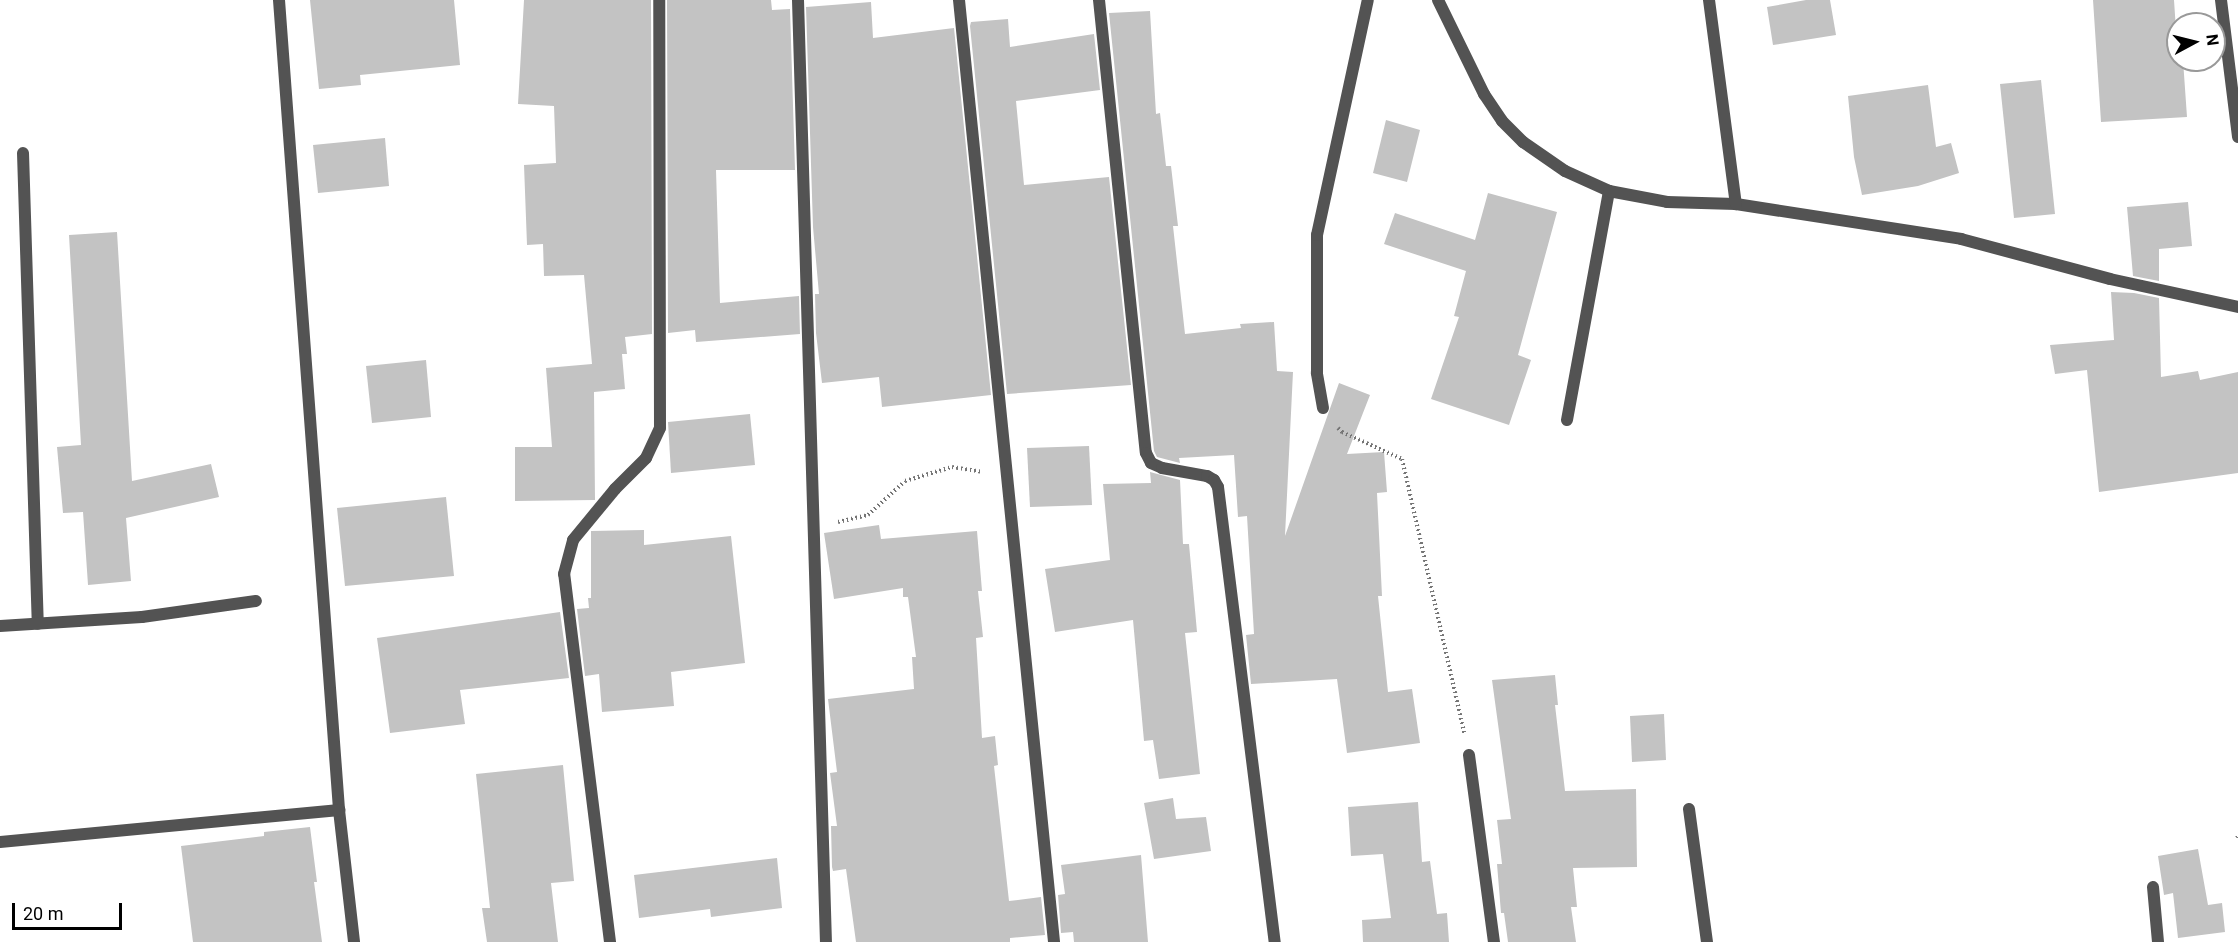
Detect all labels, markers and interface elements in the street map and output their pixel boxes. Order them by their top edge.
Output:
north arrow [2166,12,2226,72]
text: N [2202,33,2222,47]
scale bar [15,891,124,929]
text: 20 m [23,903,63,924]

